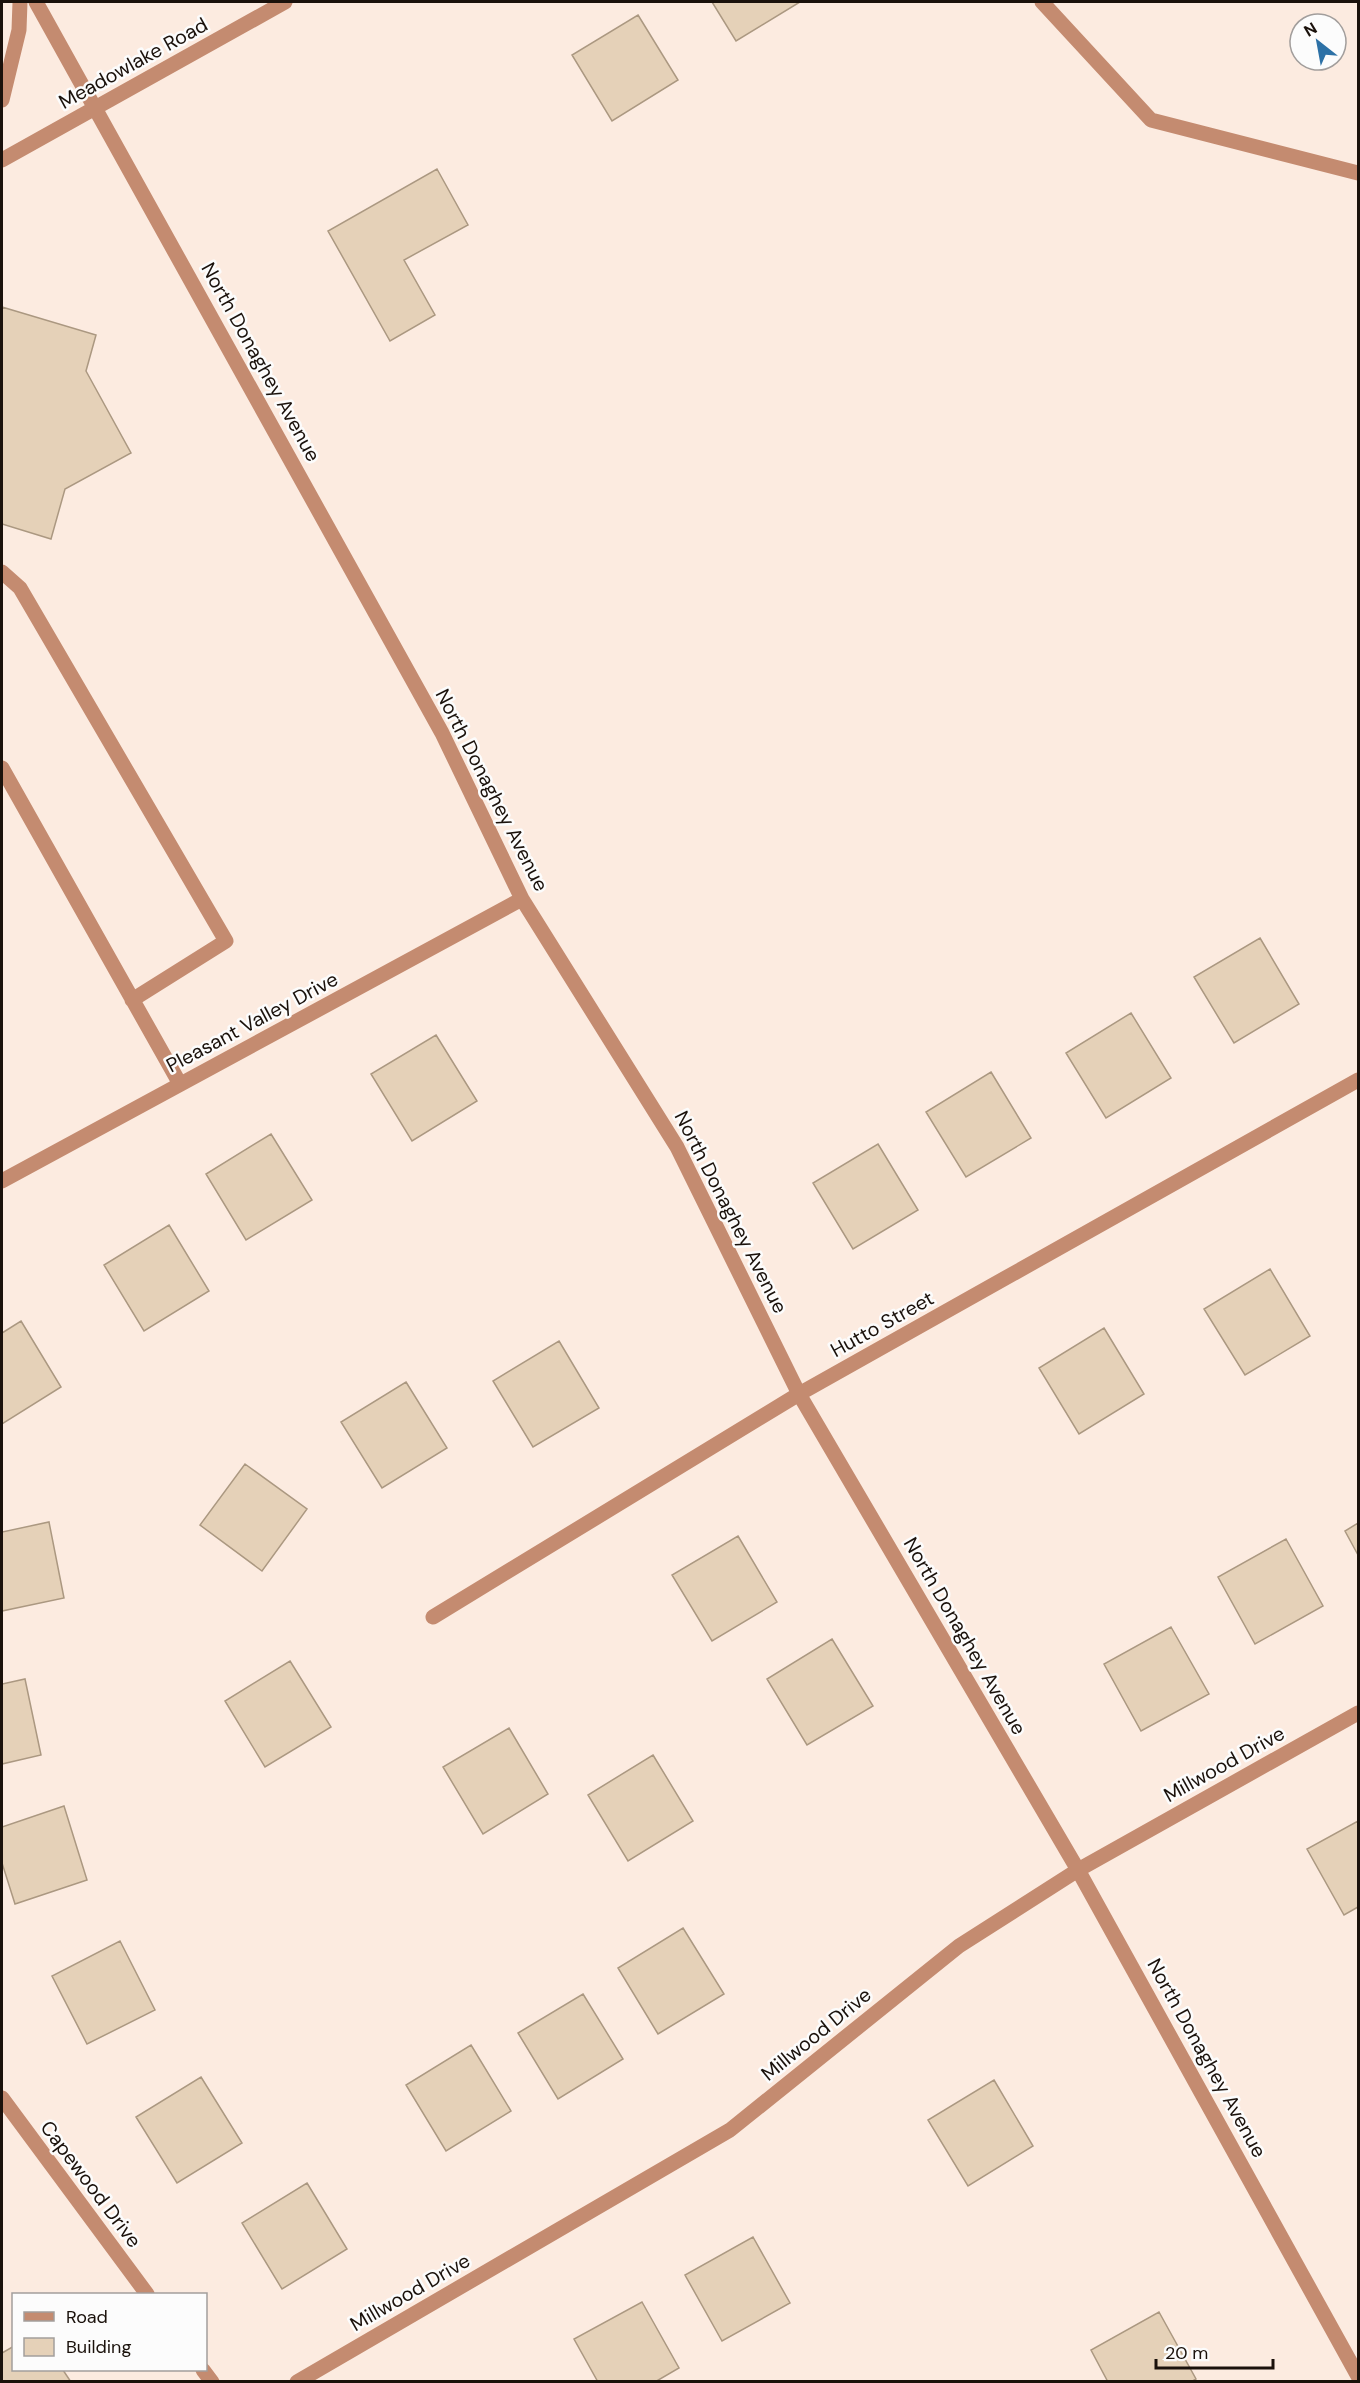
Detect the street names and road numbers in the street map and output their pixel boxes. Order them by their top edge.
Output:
street label: Meadowlake Road [54,11,212,115]
street label: North Donaghey Avenue [195,258,327,466]
street label: North Donaghey Avenue [430,684,554,896]
street label: Pleasant Valley Drive [162,966,342,1078]
street label: North Donaghey Avenue [669,1106,793,1318]
street label: Hutto Street [826,1285,938,1363]
street label: North Donaghey Avenue [898,1533,1032,1739]
street label: Millwood Drive [1159,1720,1289,1808]
street label: North Donaghey Avenue [1141,1954,1273,2162]
street label: Millwood Drive [756,1982,876,2086]
street label: Capewood Drive [35,2115,147,2253]
street label: Millwood Drive [345,2247,475,2337]

